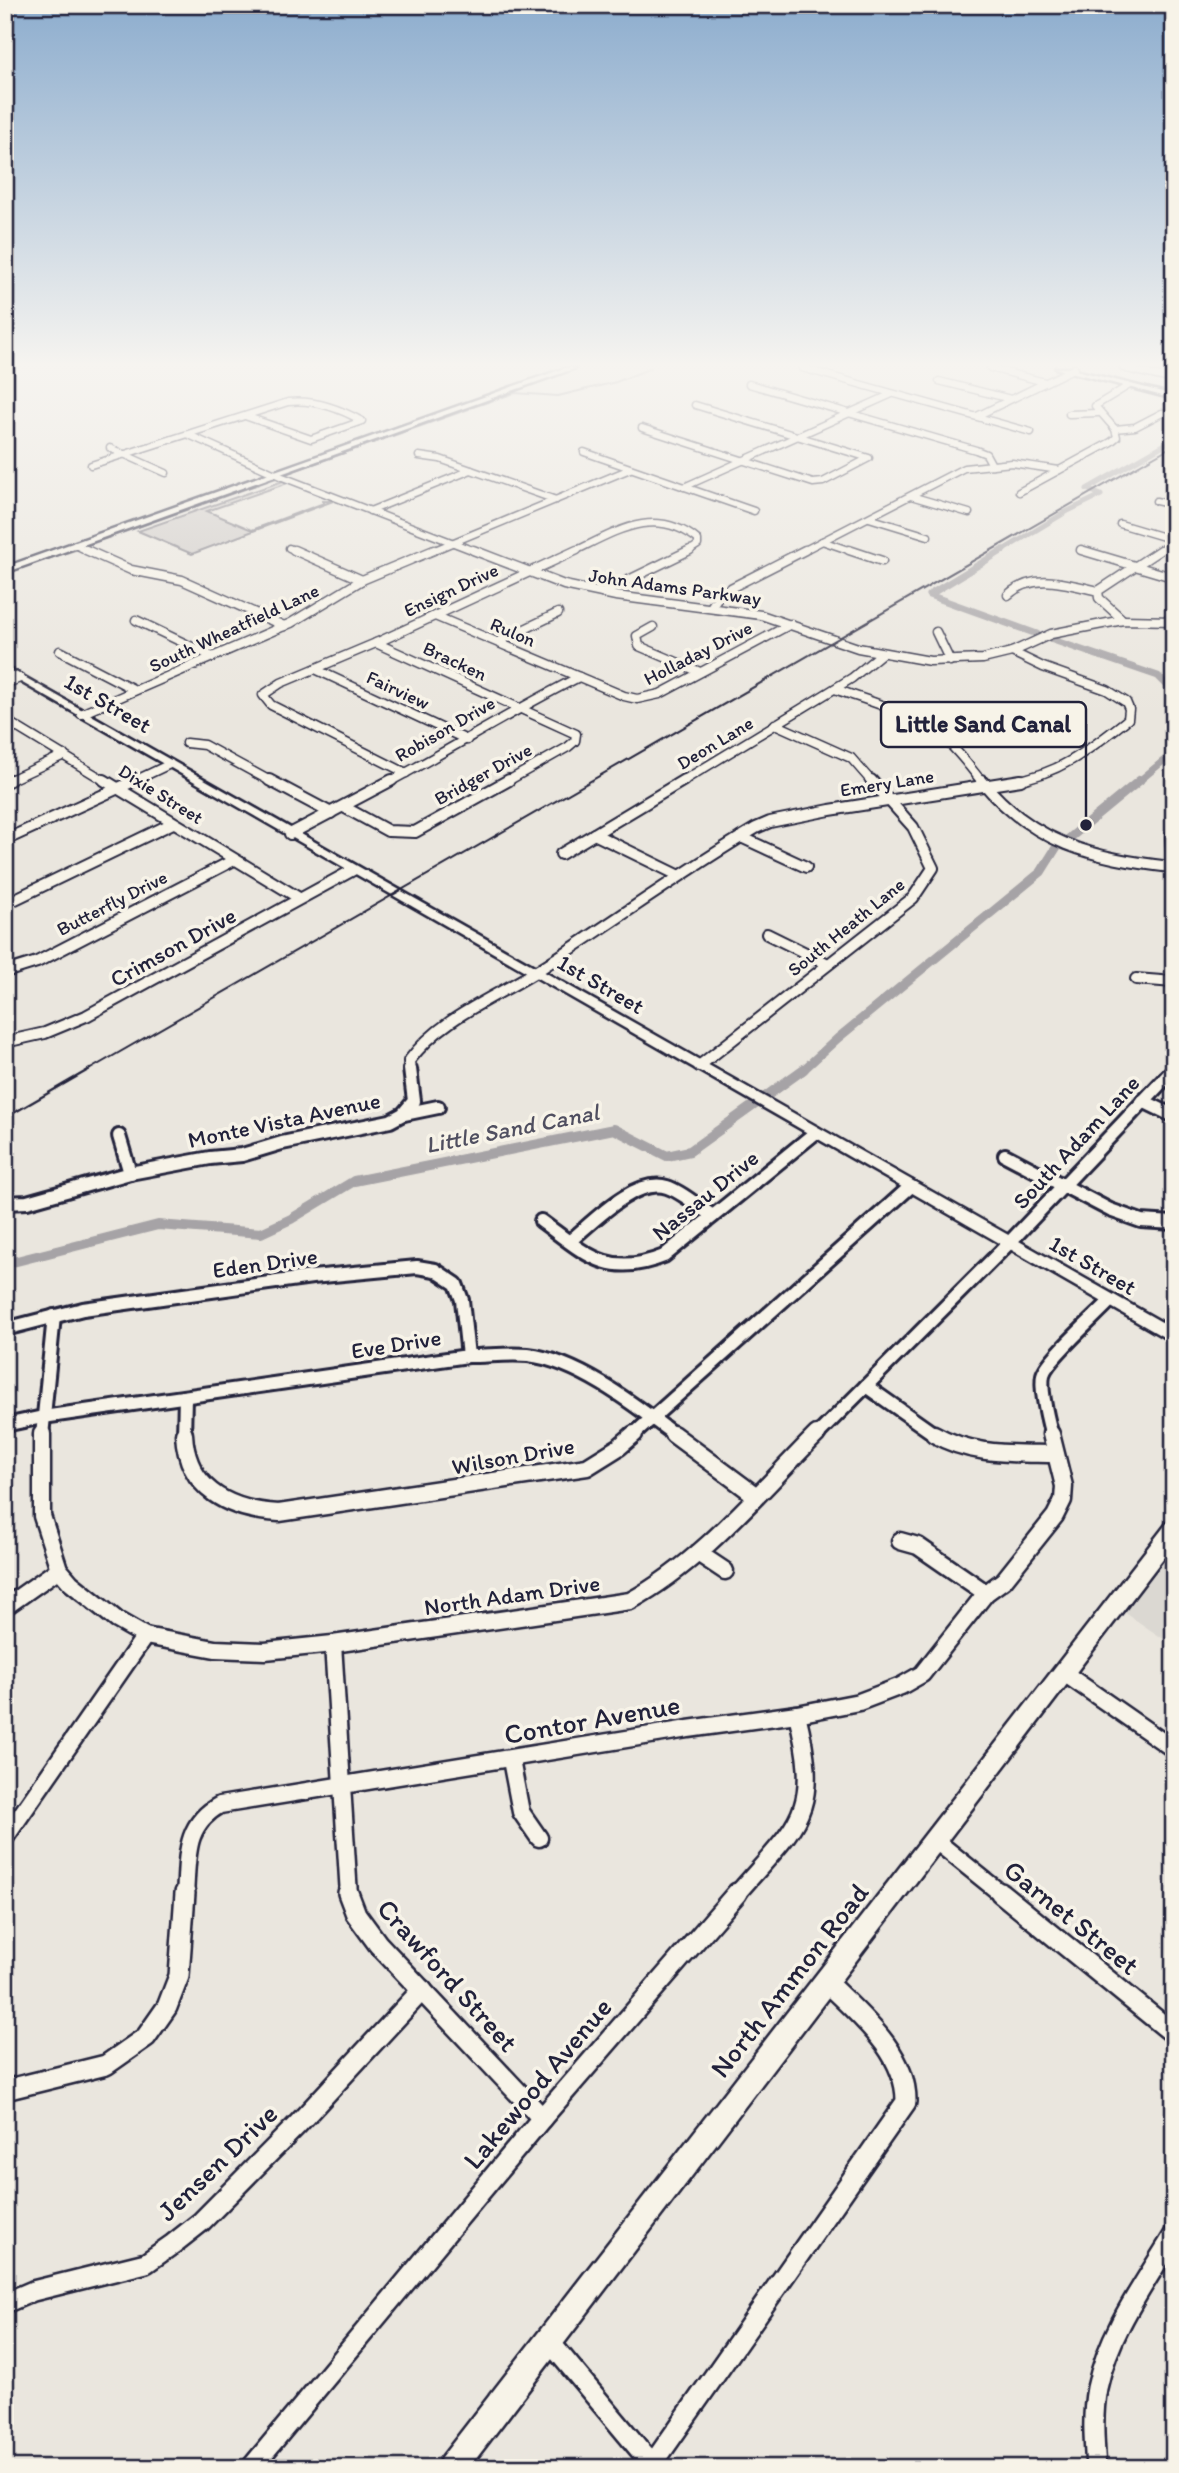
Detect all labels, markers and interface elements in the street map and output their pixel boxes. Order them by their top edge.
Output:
street label: Ensign Drive [400,558,502,622]
street label: John Adams Parkway [587,564,763,610]
street label: South Wheatfield Lane [145,579,323,677]
street label: Rulon [487,612,539,652]
street label: Holladay Drive [640,616,756,690]
street label: Bracken [419,636,491,686]
street label: Fairview [363,665,433,715]
street label: 1st Street [59,667,157,739]
street label: Robison Drive [391,691,499,767]
callout: Little Sand Canal [881,702,1086,747]
text: Little Sand Canal [895,709,1071,738]
street label: Deon Lane [673,711,757,775]
street label: Bridger Drive [430,738,536,810]
street label: Dixie Street [114,759,208,829]
street label: Emery Lane [838,764,936,802]
street label: Butterfly Drive [53,865,171,941]
street label: South Heath Lane [783,873,909,981]
street label: Crimson Drive [105,901,241,993]
street label: 1st Street [552,948,650,1020]
street label: South Adam Lane [1007,1069,1145,1215]
street label: Monte Vista Avenue [185,1086,383,1154]
water label: Little Sand Canal [423,1097,603,1159]
street label: Nassau Drive [646,1144,764,1246]
street label: 1st Street [1044,1229,1142,1301]
street label: Eden Drive [211,1242,319,1284]
street label: Eve Drive [349,1323,443,1365]
street label: Wilson Drive [449,1431,577,1481]
street label: North Adam Drive [422,1569,602,1621]
street label: Contor Avenue [501,1687,683,1751]
street label: Garnet Street [997,1852,1147,1982]
street label: North Ammon Road [702,1875,876,2084]
street label: Crawford Street [370,1891,526,2059]
street label: Lakewood Avenue [455,1990,619,2176]
street label: Jensen Drive [150,2096,284,2228]

